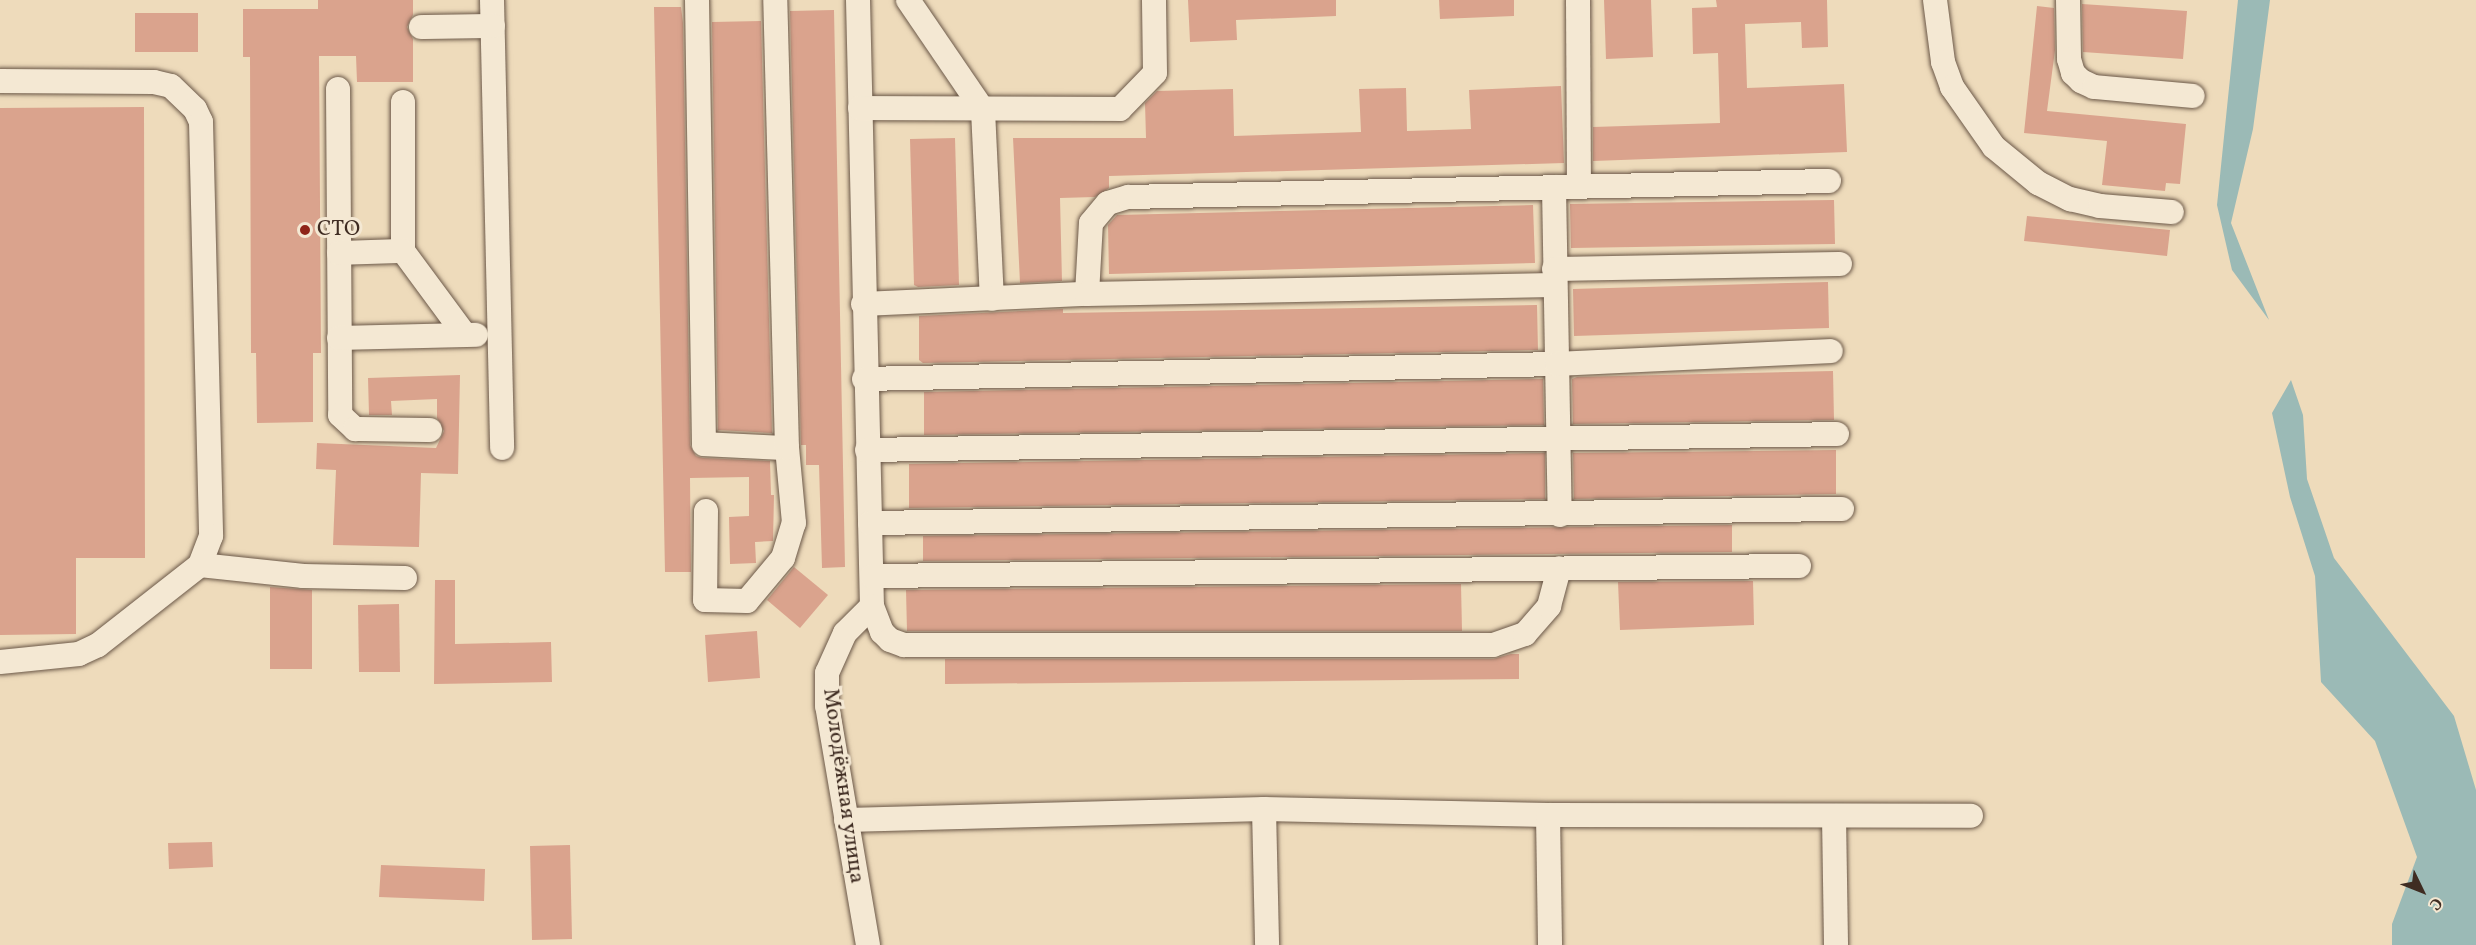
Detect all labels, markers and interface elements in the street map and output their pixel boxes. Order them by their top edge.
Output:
place label: СТО [317,217,360,243]
marker: СТО [298,223,312,237]
street label: Молодёжная улица [816,686,870,886]
north arrow [2392,861,2452,921]
text: С [2424,892,2447,915]

